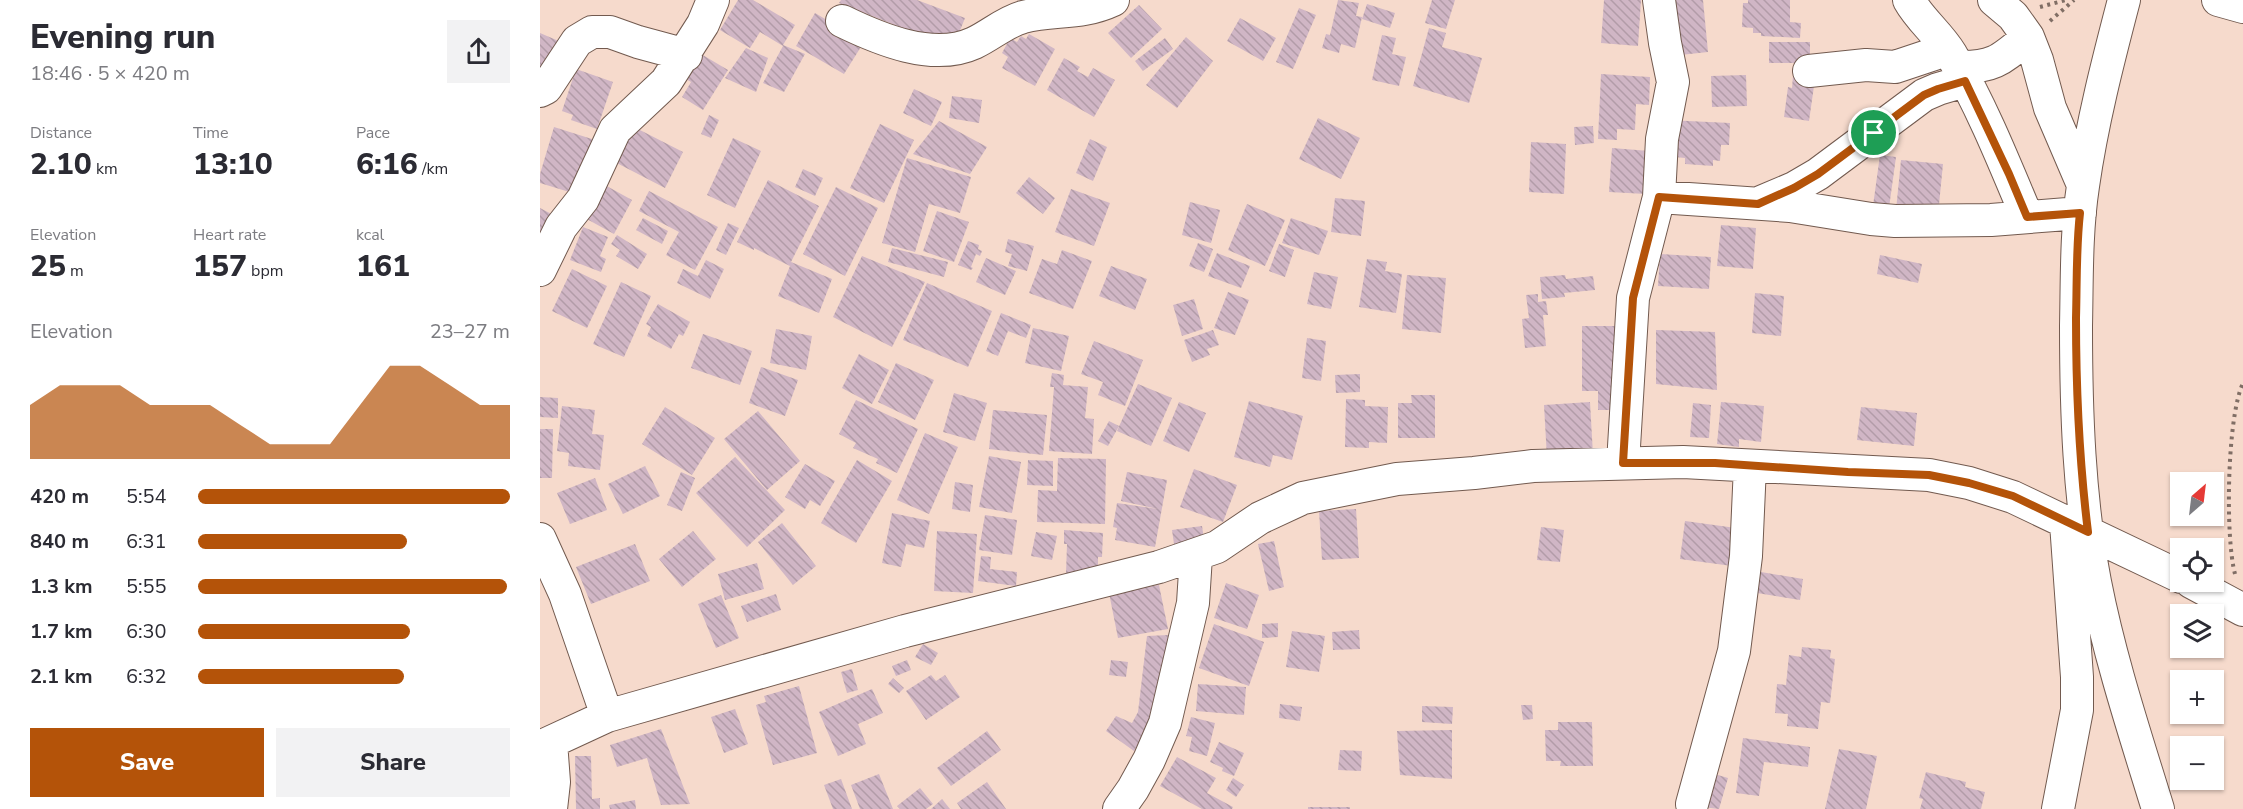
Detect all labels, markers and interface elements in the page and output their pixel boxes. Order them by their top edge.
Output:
text: Evening run [30,15,215,60]
button: share [447,20,510,83]
text: 18:46 · 5 × 420 m [30,60,190,87]
pin [1848,107,1899,158]
icon: arrive [1857,116,1890,149]
text: Distance [30,122,92,144]
text: Time [193,122,229,144]
text: Pace [356,122,390,144]
text: 2.10 [30,144,92,185]
text: 13:10 [193,144,273,185]
text: 6:16 [356,144,418,185]
text: km [92,158,118,180]
text: /km [418,158,448,180]
text: Elevation [30,224,96,246]
text: Heart rate [193,224,266,246]
text: kcal [356,224,384,246]
text: 25 [30,246,66,287]
text: 157 [193,246,247,287]
text: 161 [356,246,410,287]
text: m [66,260,84,282]
text: bpm [247,260,283,282]
text: Elevation [30,318,113,345]
text: 23–27 m [430,318,510,345]
north arrow [2170,472,2224,526]
map controls [2170,472,2224,790]
text: 420 m [30,483,89,510]
text: 5:54 [126,483,167,510]
text: 840 m [30,528,89,555]
text: 6:31 [126,528,167,555]
button: locate [2170,538,2224,592]
text: 1.3 km [30,573,93,600]
text: 5:55 [126,573,167,600]
button: layers [2170,604,2224,658]
text: 1.7 km [30,618,93,645]
text: 6:30 [126,618,167,645]
text: 2.1 km [30,663,93,690]
text: 6:32 [126,663,167,690]
button: + [2170,670,2224,724]
button: Save [30,728,264,797]
button: Share [276,728,510,797]
button: − [2170,736,2224,790]

